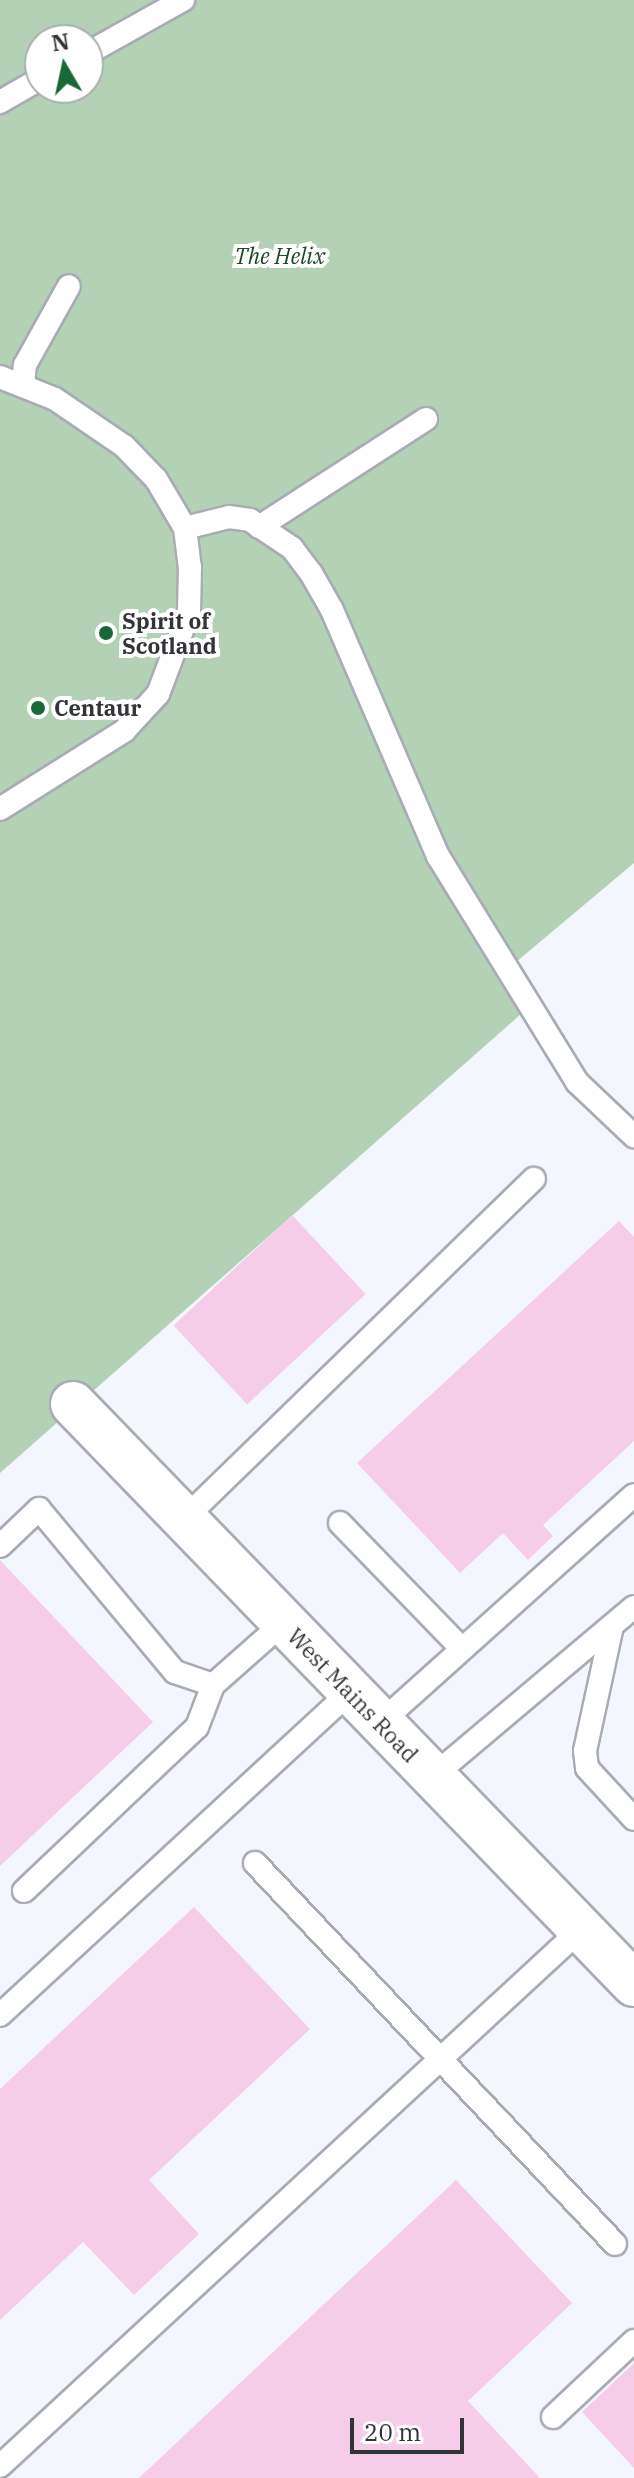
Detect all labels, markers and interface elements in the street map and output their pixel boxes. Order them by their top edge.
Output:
north arrow [24,24,104,104]
text: N [50,26,71,57]
park label: The Helix [235,243,325,269]
place label: Spirit of Scotland [122,607,217,658]
marker: Spirit of Scotland [97,624,115,642]
place label: Centaur [54,695,141,721]
marker: Centaur [29,699,47,717]
street label: West Mains Road [282,1623,424,1767]
scale bar [354,2402,468,2452]
text: 20 m [364,2416,421,2448]

